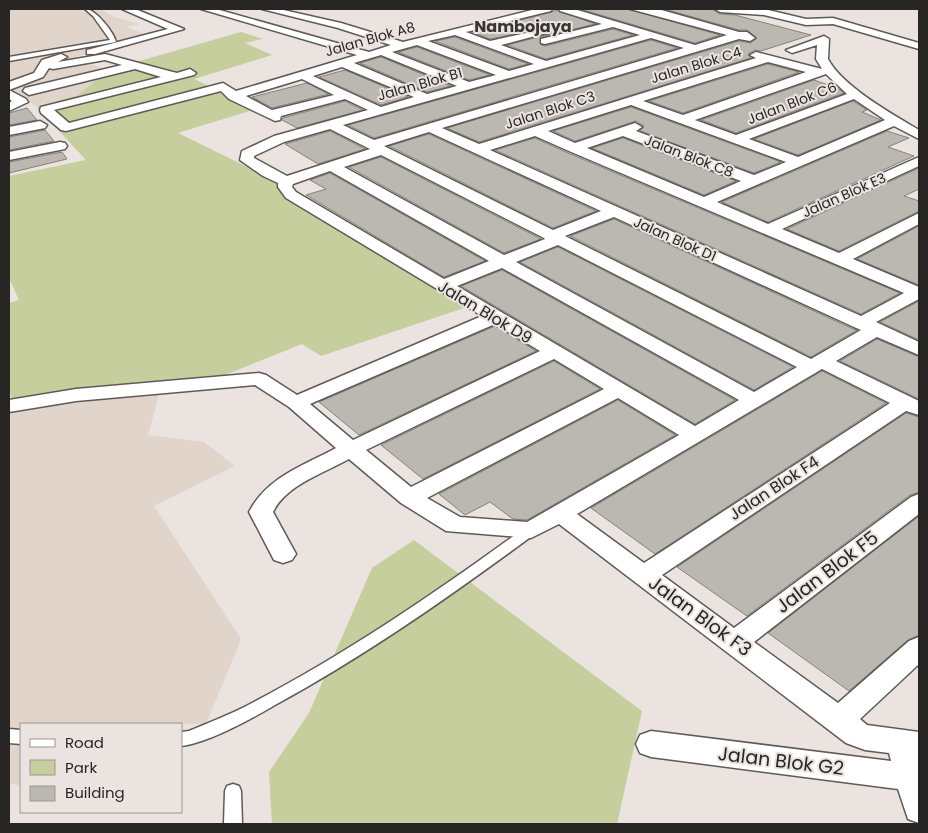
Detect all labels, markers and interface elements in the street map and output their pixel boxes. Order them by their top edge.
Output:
district label: Nambojaya [474,15,572,38]
street label: Jalan Blok A8 [323,17,417,61]
street label: Jalan Blok C4 [648,42,744,88]
street label: Jalan Blok B1 [375,62,465,106]
street label: Jalan Blok C6 [744,77,840,129]
street label: Jalan Blok C3 [502,86,598,134]
street label: Jalan Blok C8 [642,130,737,182]
street label: Jalan Blok E3 [799,168,889,222]
street label: Jalan Blok D1 [630,212,720,266]
street label: Jalan Blok D9 [433,275,537,349]
street label: Jalan Blok F4 [724,450,824,526]
street label: Jalan Blok F5 [770,524,884,620]
street label: Jalan Blok F3 [643,569,757,663]
legend [20,723,182,813]
text: Road [65,732,104,753]
street label: Jalan Blok G2 [716,740,846,782]
text: Park [65,757,97,778]
text: Building [65,782,125,803]

